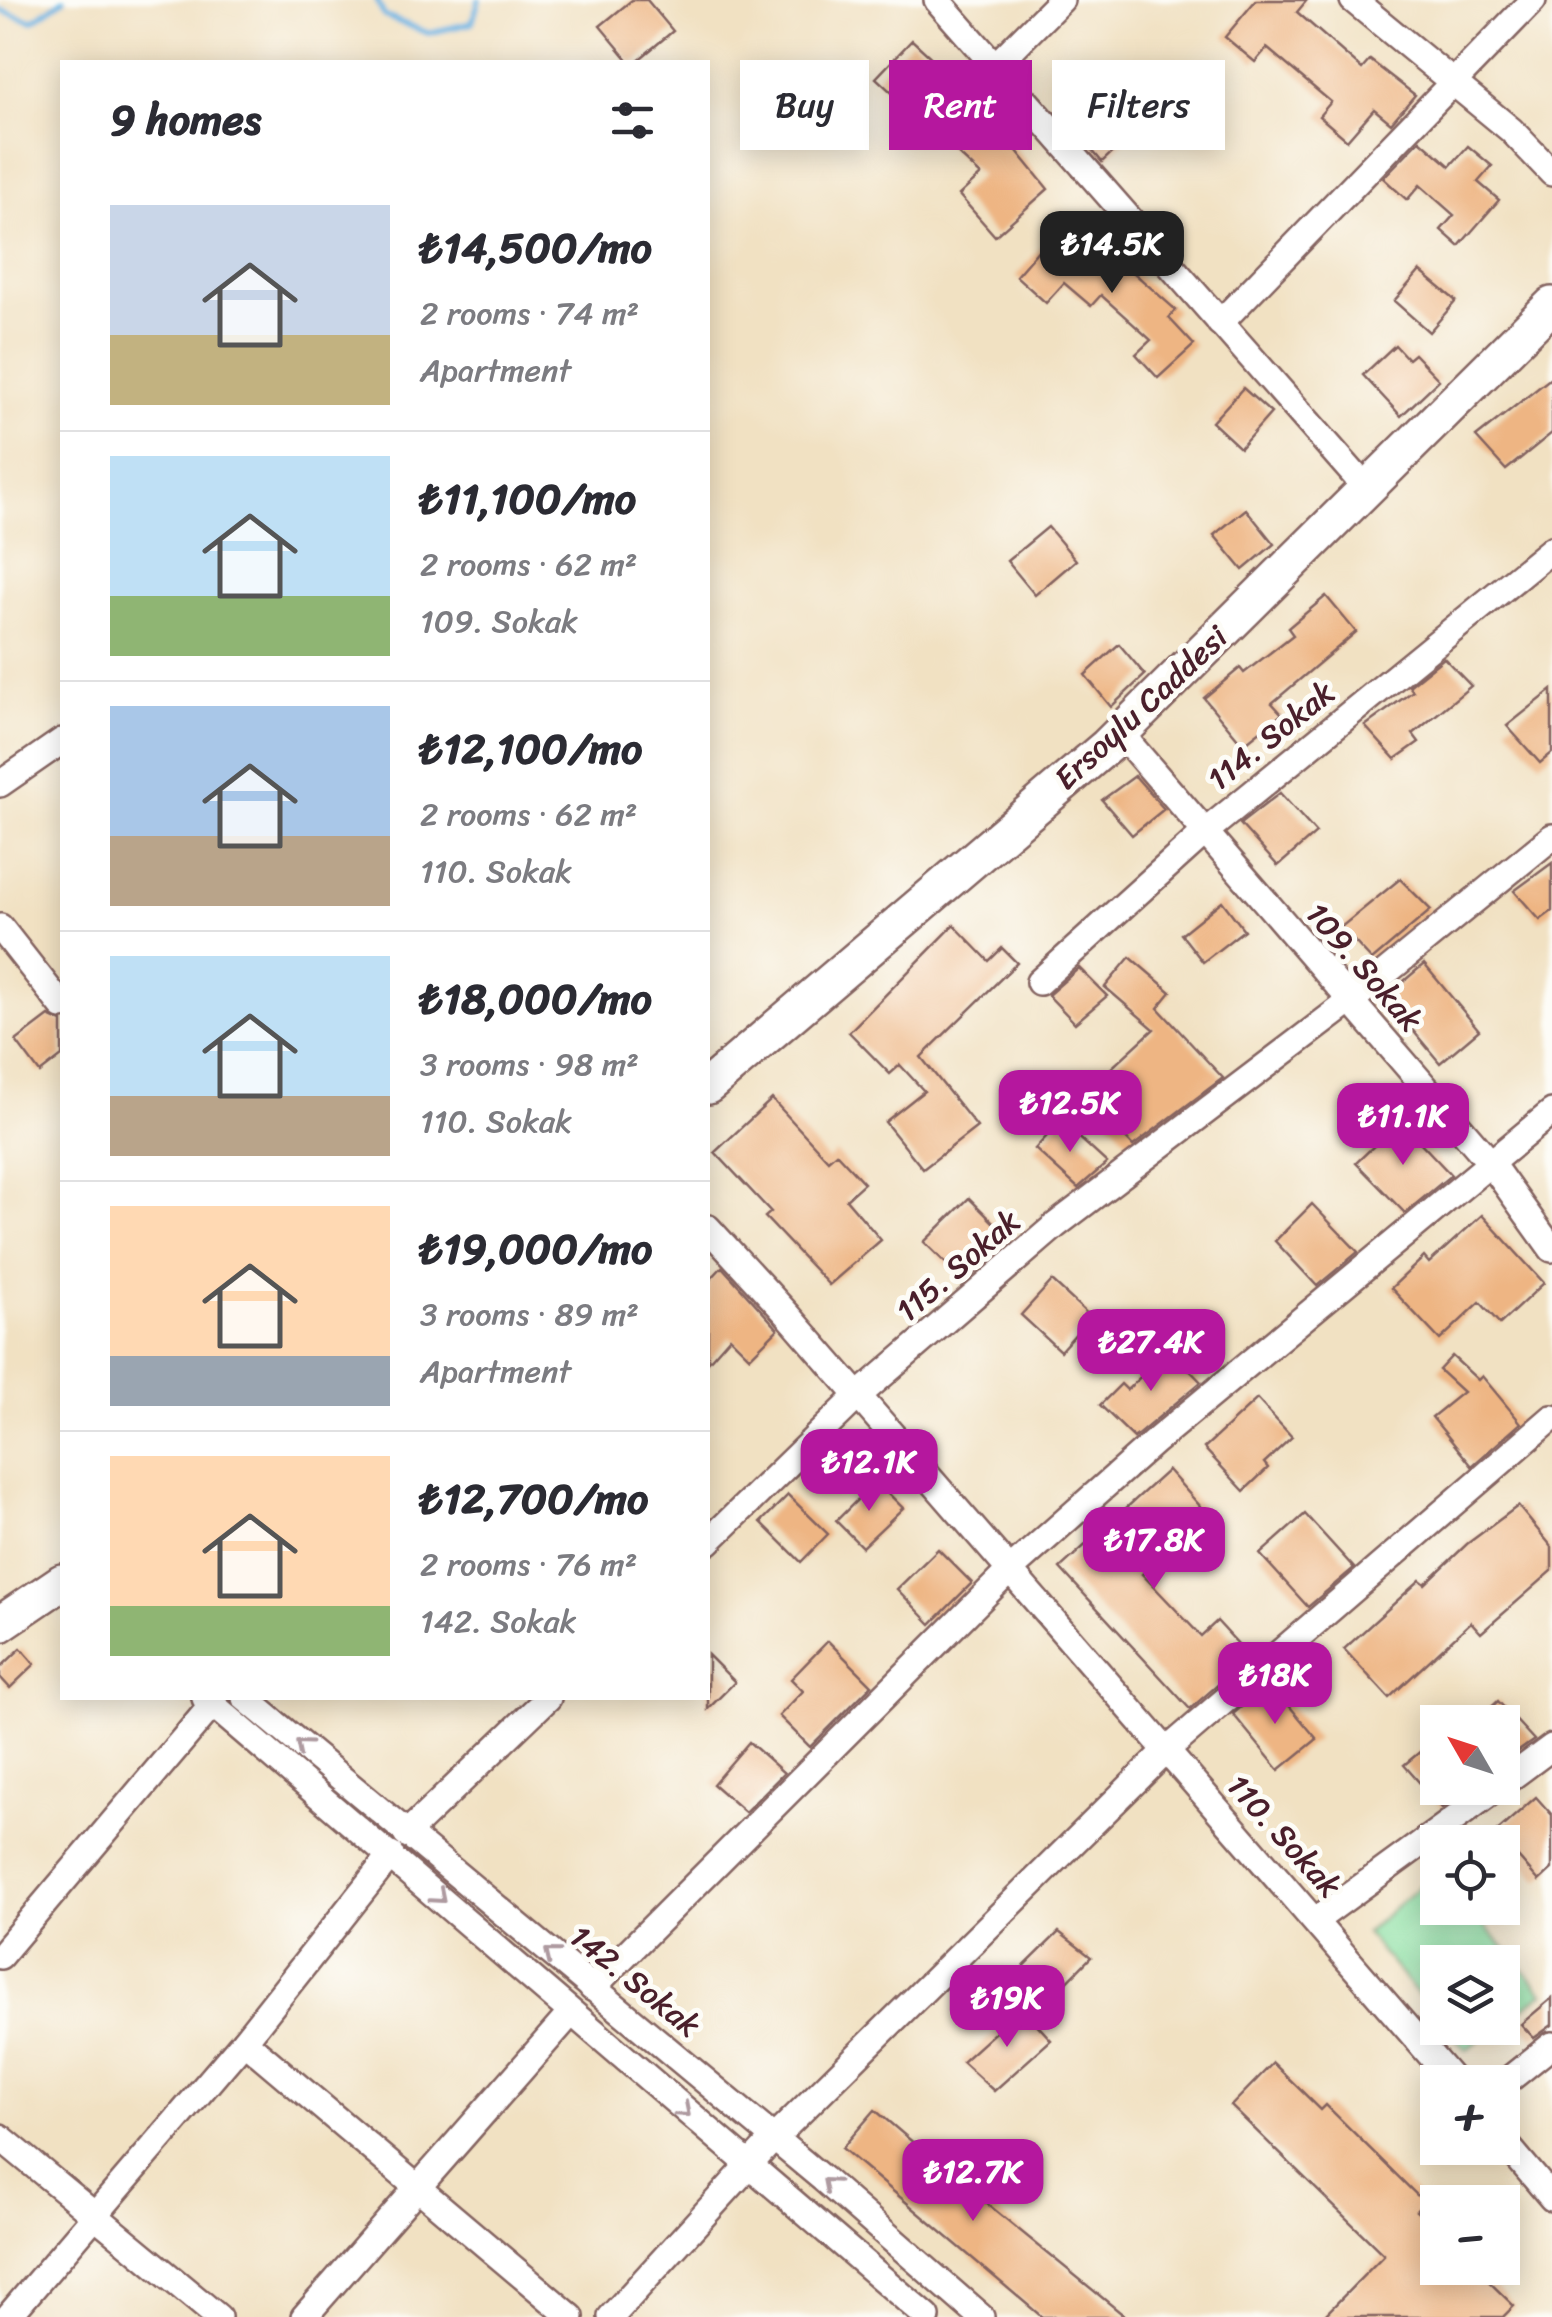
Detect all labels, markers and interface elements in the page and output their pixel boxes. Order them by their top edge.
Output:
chip: Buy [740,60,869,150]
chip: Rent [889,60,1032,150]
chip: Filters [1052,60,1225,150]
text: 9 homes [110,83,261,157]
icon: filters [605,93,660,148]
text: ₺14,500/mo [420,211,652,285]
pin: ₺14.5K [1031,211,1193,296]
text: ₺14.5K [1062,215,1162,272]
icon: home [190,245,310,365]
text: 2 rooms · 74 m² [420,285,639,342]
text: Apartment [420,342,571,399]
text: ₺11,100/mo [420,462,636,536]
icon: home [190,496,310,616]
text: 2 rooms · 62 m² [420,536,637,593]
text: 109. Sokak [420,593,578,650]
street label: Ersoylu Caddesi [1040,610,1243,805]
street label: 114. Sokak [1194,666,1348,806]
text: ₺12,100/mo [420,712,642,786]
icon: home [190,746,310,866]
text: 2 rooms · 62 m² [420,786,637,843]
text: 110. Sokak [420,843,572,900]
street label: 109. Sokak [1291,889,1437,1045]
text: ₺18,000/mo [420,962,652,1036]
icon: home [190,996,310,1116]
text: 3 rooms · 98 m² [420,1036,639,1093]
pin: ₺12.5K [989,1070,1151,1155]
text: ₺12.5K [1021,1074,1119,1131]
pin: ₺11.1K [1322,1083,1484,1168]
text: ₺11.1K [1359,1087,1447,1144]
text: 110. Sokak [420,1093,572,1150]
street label: 115. Sokak [882,1195,1034,1337]
text: ₺19,000/mo [420,1212,652,1286]
icon: home [190,1246,310,1366]
text: 3 rooms · 89 m² [420,1286,639,1343]
pin: ₺27.4K [1070,1309,1232,1394]
text: ₺27.4K [1099,1313,1203,1370]
text: Apartment [420,1343,571,1400]
pin: ₺12.1K [788,1429,950,1514]
text: ₺12.1K [823,1433,915,1490]
text: ₺12,700/mo [420,1462,648,1536]
icon: home [190,1496,310,1616]
pin: ₺17.8K [1073,1507,1235,1592]
text: ₺17.8K [1105,1511,1203,1568]
text: 2 rooms · 76 m² [420,1536,637,1593]
text: 142. Sokak [420,1593,577,1650]
pin: ₺18K [1216,1642,1334,1727]
text: ₺18K [1240,1646,1310,1703]
north arrow [1420,1705,1520,1805]
map controls [1420,1705,1520,2285]
one-way arrow [295,1740,313,1758]
street label: 110. Sokak [1212,1760,1356,1912]
button: locate [1420,1825,1520,1925]
one-way arrow [427,1885,446,1903]
street label: 142. Sokak [556,1910,714,2052]
button: layers [1420,1945,1520,2045]
one-way arrow [545,1948,563,1966]
pin: ₺19K [948,1965,1066,2050]
text: ₺19K [972,1969,1042,2026]
button: + [1420,2065,1520,2165]
one-way arrow [672,2099,690,2117]
pin: ₺12.7K [892,2139,1054,2224]
text: ₺12.7K [924,2143,1022,2200]
one-way arrow [822,2177,841,2195]
button: − [1420,2185,1520,2285]

